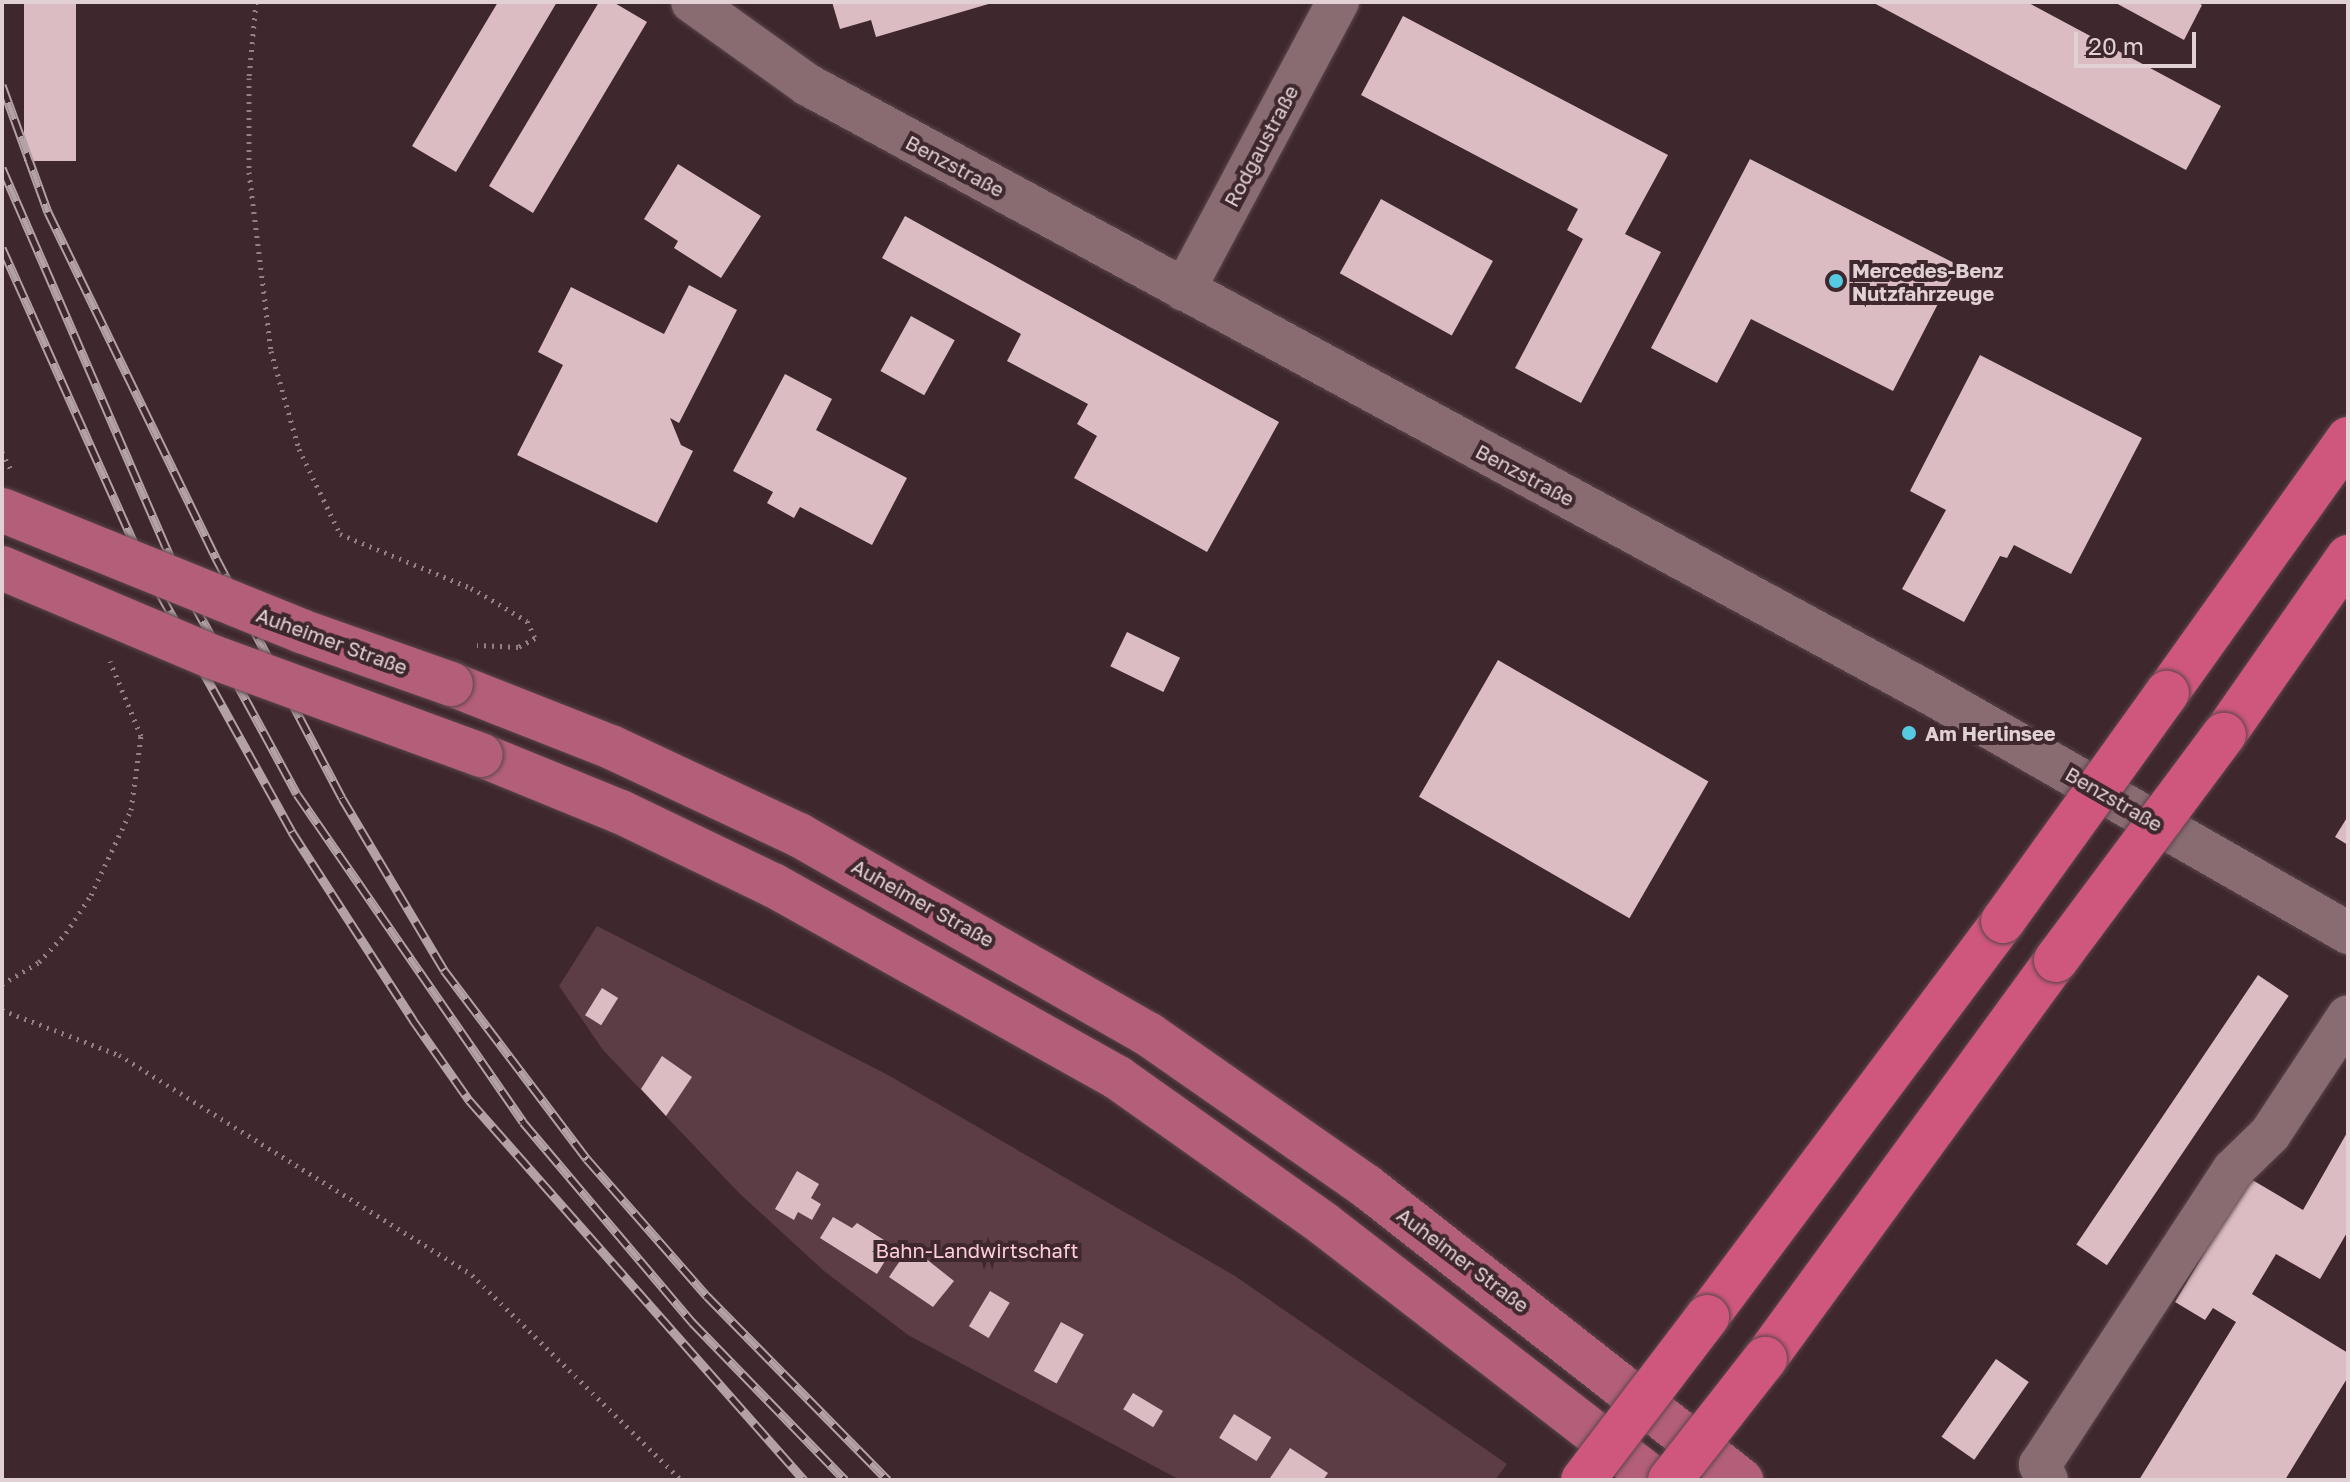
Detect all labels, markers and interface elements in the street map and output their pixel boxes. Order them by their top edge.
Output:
scale bar [2078,16,2200,66]
text: 20 m [2088,31,2144,60]
street label: Rodgaustraße [1219,81,1303,211]
street label: Benzstraße [902,130,1008,202]
place label: Mercedes-Benz Nutzfahrzeuge [1852,258,2003,305]
marker: Mercedes-Benz Nutzfahrzeuge [1827,272,1845,290]
street label: Benzstraße [1472,439,1578,511]
street label: Auheimer Straße [253,603,411,679]
place label: Am Herlinsee [1925,721,2056,745]
marker: Am Herlinsee [1900,724,1918,742]
street label: Benzstraße [2061,762,2167,836]
street label: Auheimer Straße [848,854,998,952]
street label: Auheimer Straße [1392,1203,1534,1317]
park label: Bahn-Landwirtschaft [876,1238,1078,1262]

